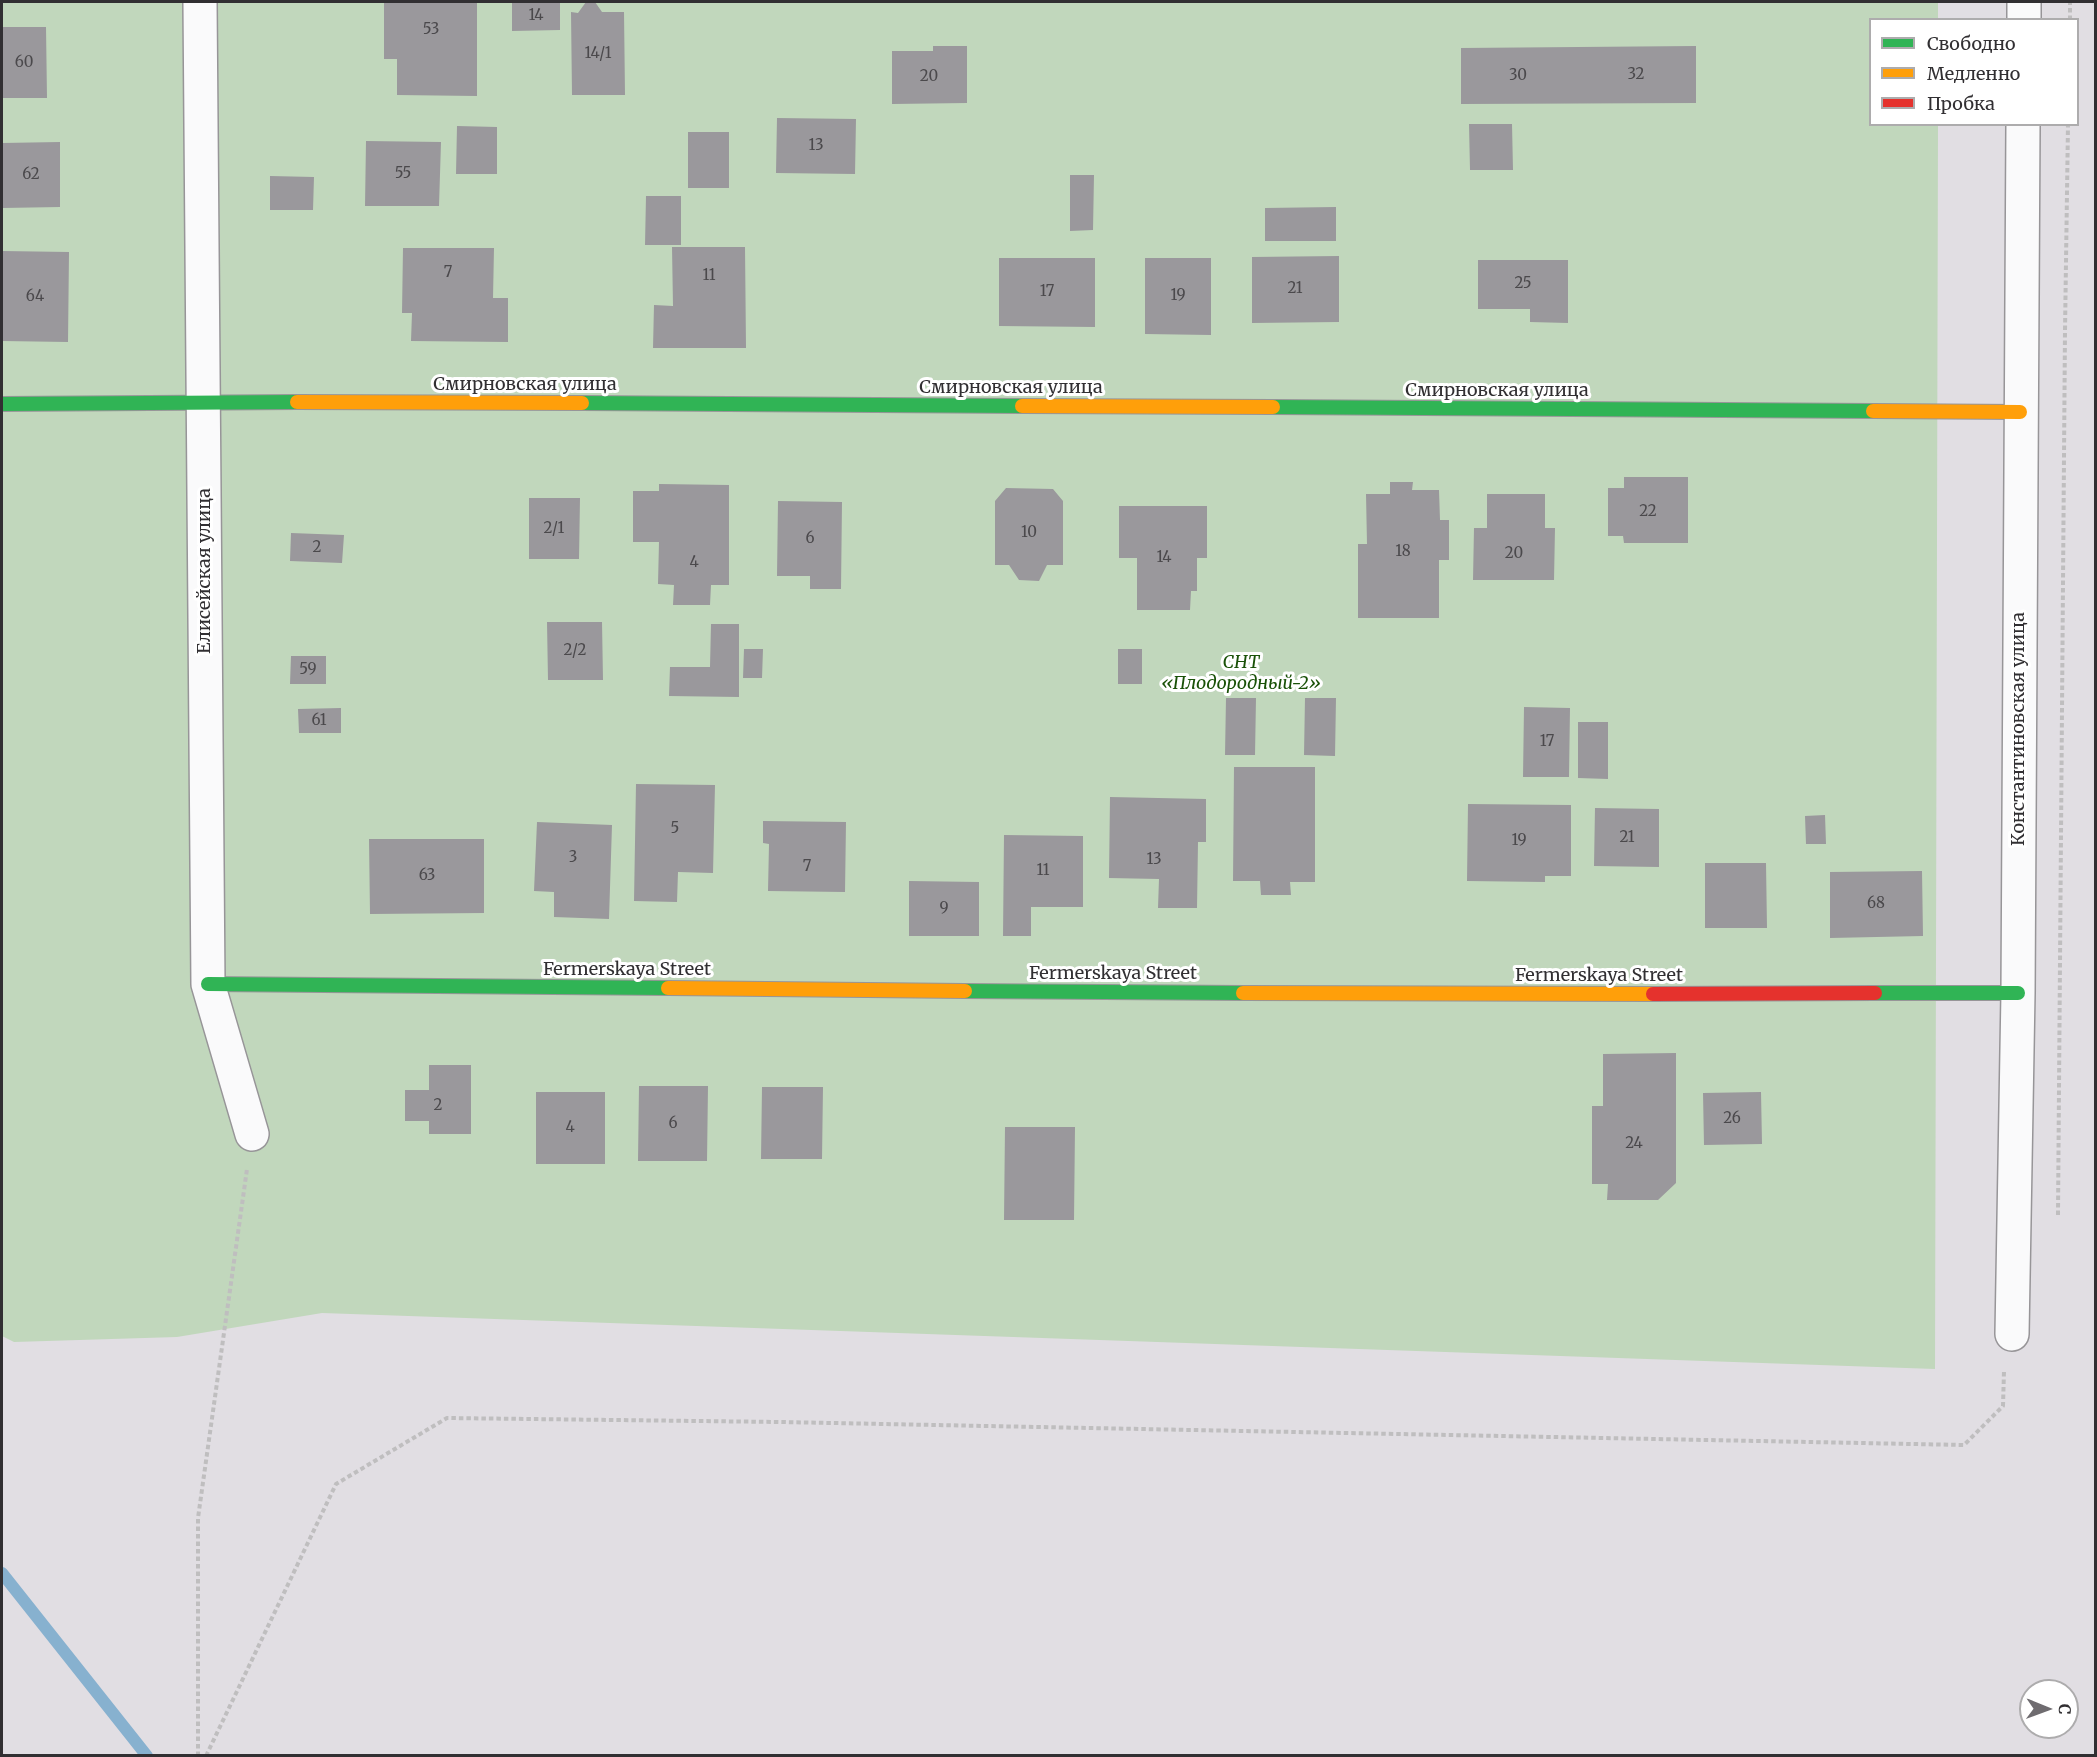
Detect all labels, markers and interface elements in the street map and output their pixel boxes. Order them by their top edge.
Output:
house number: 14 [528,7,544,25]
legend [1869,18,2079,126]
house number: 53 [423,21,439,39]
text: Свободно [1927,32,2015,55]
house number: 14/1 [584,45,612,63]
house number: 60 [15,54,33,72]
text: Медленно [1927,62,2020,85]
house number: 32 [1627,66,1645,84]
house number: 30 [1509,67,1527,85]
house number: 20 [920,68,938,86]
text: Пробка [1927,92,1995,115]
house number: 13 [809,137,823,155]
house number: 55 [395,165,411,183]
house number: 62 [22,166,40,184]
house number: 7 [444,264,452,282]
house number: 11 [702,267,716,285]
house number: 25 [1514,275,1532,293]
house number: 21 [1287,280,1303,298]
house number: 17 [1040,283,1054,301]
house number: 19 [1170,287,1186,305]
house number: 64 [26,288,44,306]
street label: Смирновская улица [433,374,617,396]
street label: Смирновская улица [919,377,1103,399]
street label: Смирновская улица [1405,380,1589,402]
street label: Елисейская улица [194,488,216,654]
house number: 22 [1639,503,1657,521]
house number: 2/1 [544,520,564,538]
house number: 10 [1021,524,1037,542]
house number: 6 [805,530,815,548]
house number: 2 [313,539,321,557]
house number: 18 [1395,543,1411,561]
house number: 20 [1505,545,1523,563]
house number: 14 [1156,549,1172,567]
house number: 4 [689,554,699,572]
street label: Константиновская улица [2008,612,2030,846]
house number: 2/2 [563,642,587,660]
park label: СНТ «Плодородный-2» [1161,652,1321,694]
house number: 59 [299,661,317,679]
house number: 61 [312,712,326,730]
house number: 17 [1540,733,1554,751]
house number: 5 [671,820,679,838]
house number: 21 [1619,829,1635,847]
house number: 19 [1511,832,1527,850]
house number: 3 [569,849,577,867]
house number: 13 [1147,851,1161,869]
house number: 7 [803,858,811,876]
house number: 11 [1036,862,1050,880]
house number: 63 [419,867,435,885]
house number: 68 [1867,895,1885,913]
house number: 9 [939,900,949,918]
street label: Fermerskaya Street [543,959,711,981]
street label: Fermerskaya Street [1029,963,1197,985]
street label: Fermerskaya Street [1515,965,1683,987]
house number: 2 [434,1097,442,1115]
house number: 26 [1723,1110,1741,1128]
house number: 6 [668,1115,678,1133]
house number: 4 [565,1119,575,1137]
house number: 24 [1625,1135,1643,1153]
north arrow [2019,1679,2079,1739]
text: С [2055,1704,2075,1715]

